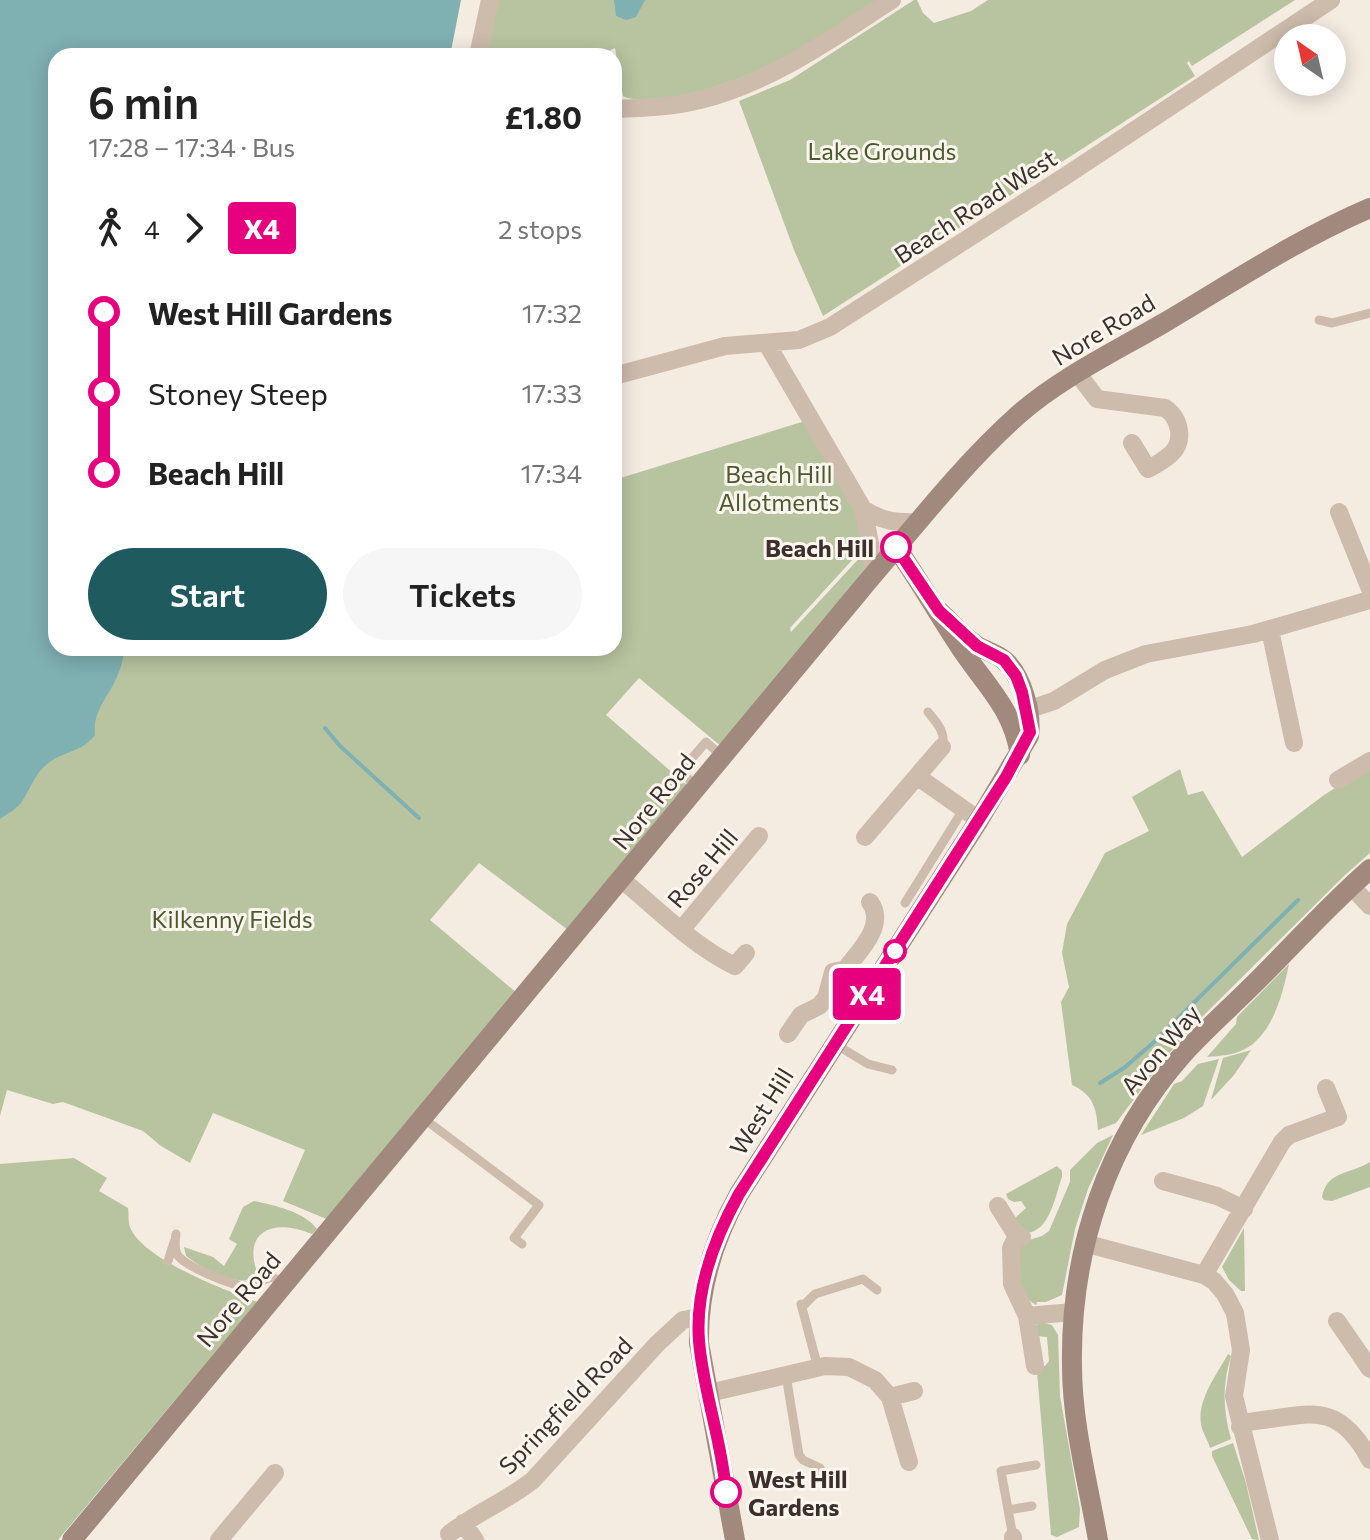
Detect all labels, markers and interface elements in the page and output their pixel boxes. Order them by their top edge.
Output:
north arrow [1274,24,1346,96]
map controls [1274,24,1346,96]
text: 6 min [88,74,199,128]
text: £1.80 [505,98,582,135]
text: 17:28 – 17:34 · Bus [88,131,295,162]
park label: Lake Grounds [807,136,957,165]
street label: Beach Road West [888,143,1062,269]
icon: walk [88,206,132,250]
icon: forward [172,206,216,250]
text: X4 [244,211,280,245]
text: 4 [144,213,160,244]
text: 2 stops [498,213,582,244]
street label: Nore Road [1046,287,1160,371]
text: West Hill Gardens [148,294,393,331]
text: 17:32 [522,297,582,328]
text: Stoney Steep [148,374,328,411]
text: 17:33 [521,377,582,408]
text: Beach Hill [148,454,284,491]
text: 17:34 [521,457,582,488]
park label: Beach Hill Allotments [719,459,839,516]
marker: Beach Hill [881,532,911,562]
place label: Beach Hill [765,533,874,562]
button: Start [88,548,327,640]
button: Tickets [343,548,582,640]
street label: Nore Road [606,747,700,855]
street label: Rose Hill [661,823,743,913]
park label: Kilkenny Fields [151,904,313,933]
unlabelled marker [884,940,906,962]
line badge: X4 [831,968,903,1020]
text: X4 [849,977,885,1011]
street label: Avon Way [1114,998,1206,1100]
street label: West Hill [723,1062,799,1160]
street label: Nore Road [190,1246,286,1352]
street label: Springfield Road [492,1330,638,1480]
place label: West Hill Gardens [748,1464,848,1521]
marker: West Hill Gardens [711,1477,741,1507]

